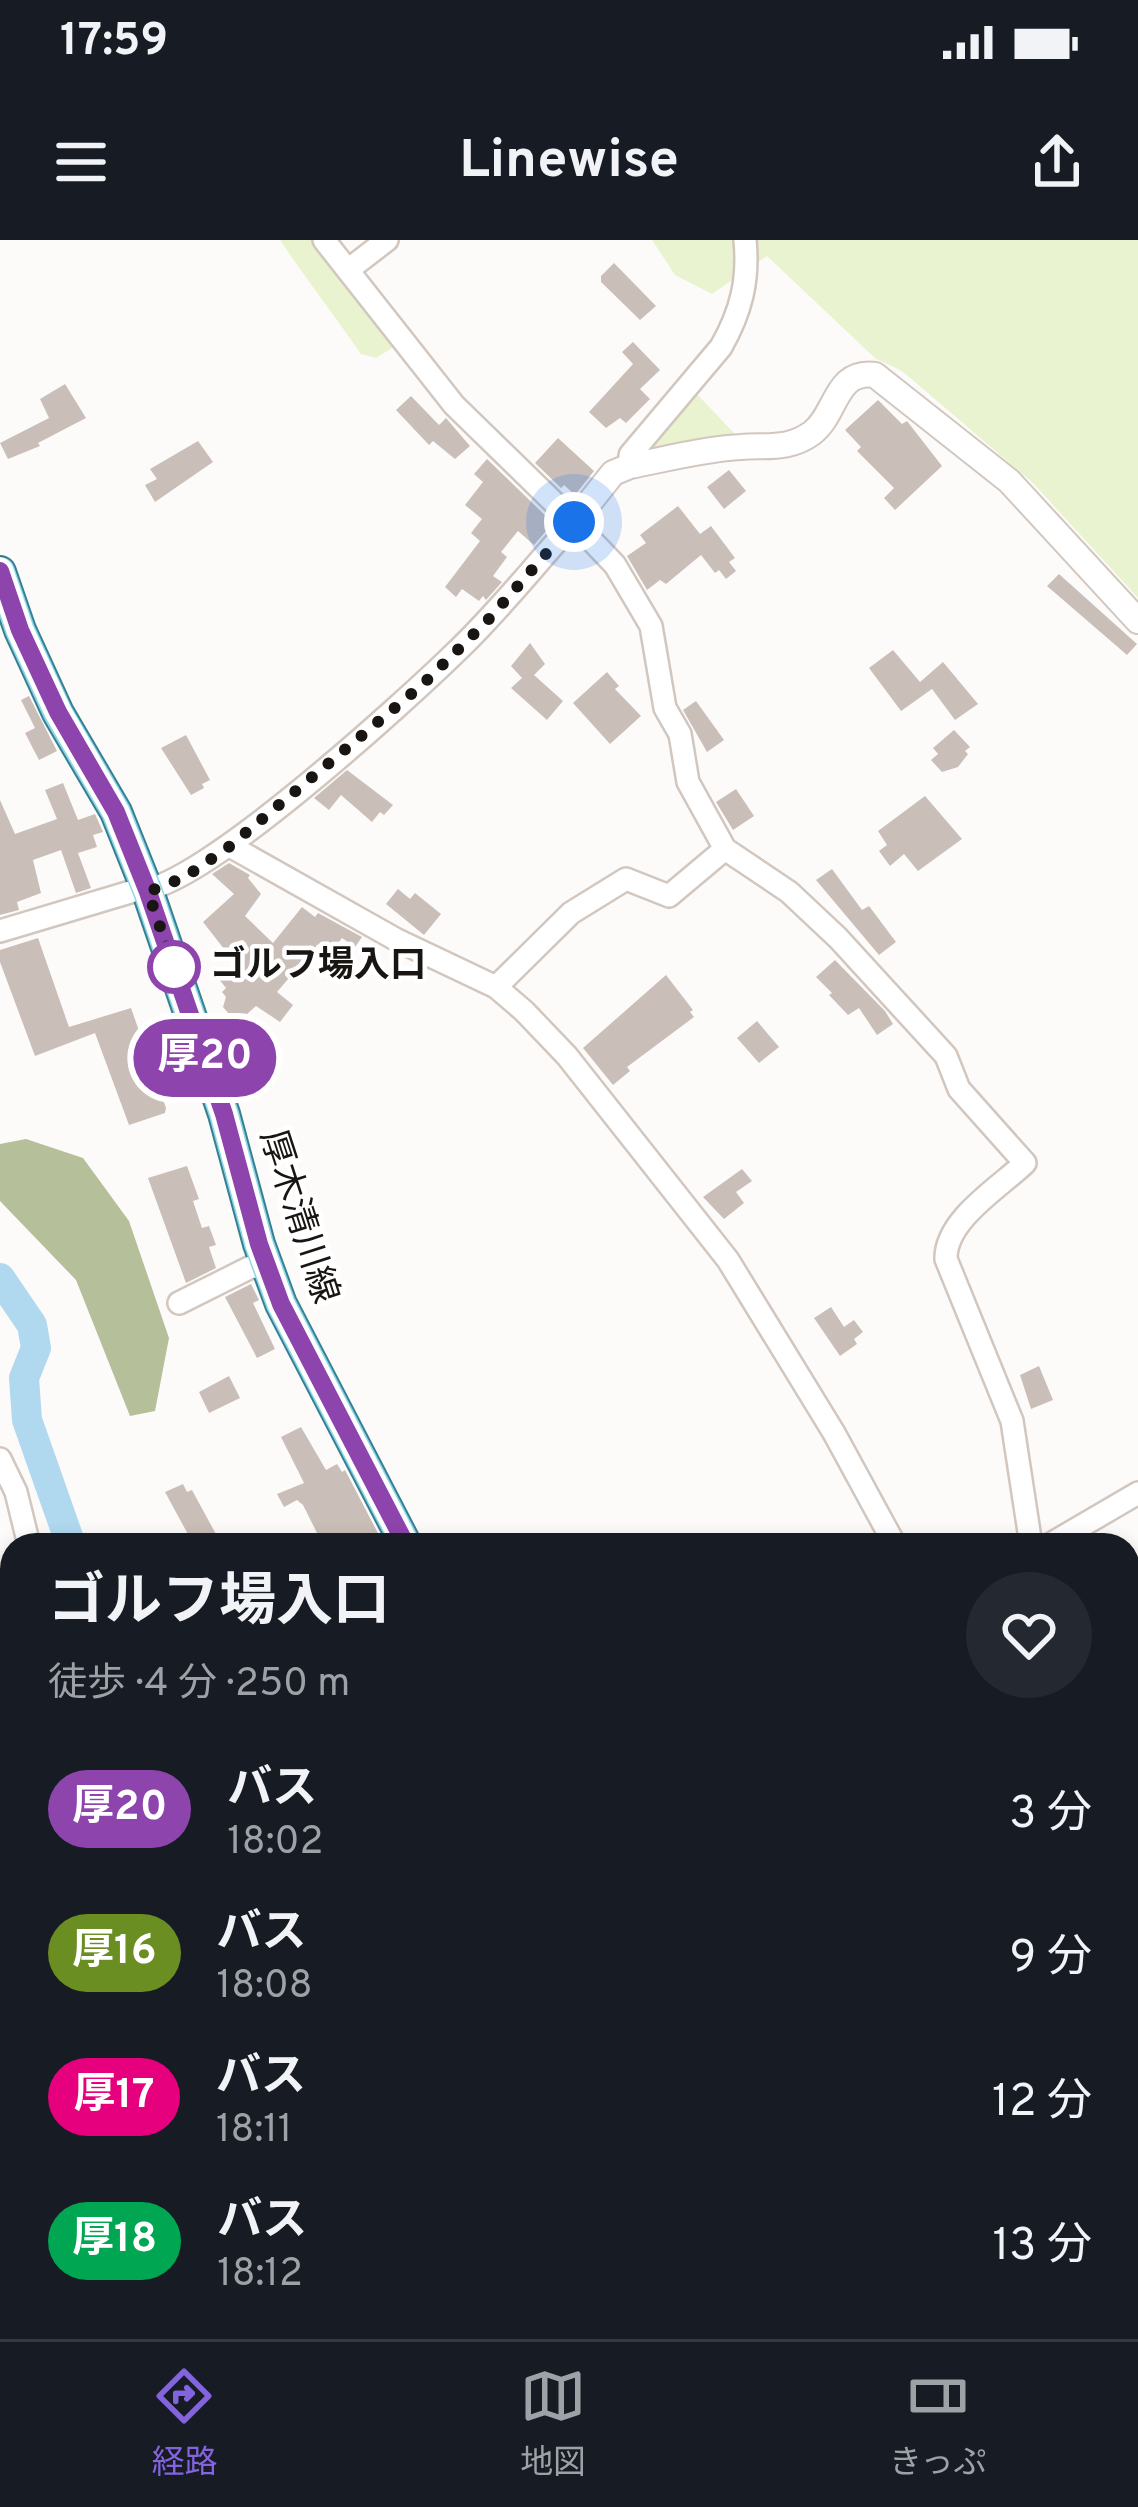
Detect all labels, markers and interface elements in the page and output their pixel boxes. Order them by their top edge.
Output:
text: 17:59 [60,14,168,71]
text: Linewise [459,128,679,197]
icon: menu [48,129,114,195]
icon: share [1024,129,1090,195]
your location [544,492,604,552]
marker: ゴルフ場入口 [149,942,199,992]
place label: ゴルフ場入口 [210,944,426,990]
line badge: 厚20 [136,1019,274,1097]
text: 厚20 [157,1031,253,1084]
street label: 厚木清川線 [247,1124,347,1310]
text: ゴルフ場入口 [48,1569,390,1641]
button: heart [966,1572,1092,1698]
text: 徒歩 · 4 分 · 250 m [48,1661,350,1710]
text: バス [227,1762,317,1819]
text: 厚20 [72,1782,167,1835]
text: 3 分 [1009,1787,1092,1844]
text: 18:02 [227,1819,323,1868]
text: バス [217,1906,307,1963]
text: 厚16 [72,1926,157,1979]
text: 9 分 [1010,1931,1092,1988]
text: 18:08 [217,1963,313,2012]
text: バス [216,2050,306,2107]
text: 厚17 [73,2070,155,2123]
text: 12 分 [992,2075,1092,2132]
text: 18:11 [216,2107,292,2156]
text: バス [217,2194,307,2251]
text: 厚18 [72,2214,157,2267]
text: 13 分 [993,2219,1092,2276]
text: 18:12 [217,2251,303,2300]
tab: 経路 [151,2363,217,2486]
tab: 地図 [520,2363,586,2486]
tab: きっぷ [889,2363,987,2486]

